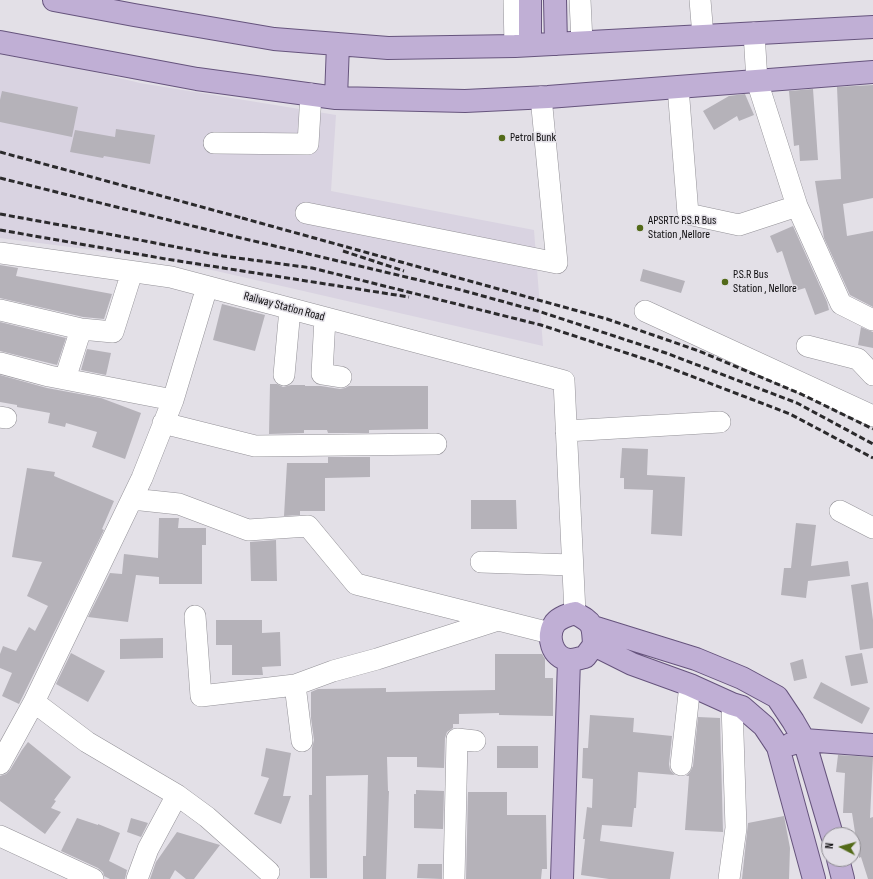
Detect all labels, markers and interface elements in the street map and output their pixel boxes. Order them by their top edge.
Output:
place label: Petrol Bunk [510,131,556,145]
marker: Petrol Bunk [497,133,507,143]
place label: APSRTC P.S.R Bus Station ,Nellore [648,214,716,242]
marker: APSRTC P.S.R Bus Station ,Nellore [635,223,645,233]
place label: P.S.R Bus Station , Nellore [733,268,797,296]
marker: P.S.R Bus Station , Nellore [720,277,730,287]
street label: Railway Station Road [242,289,326,325]
north arrow [821,827,861,867]
text: N [823,842,836,849]

